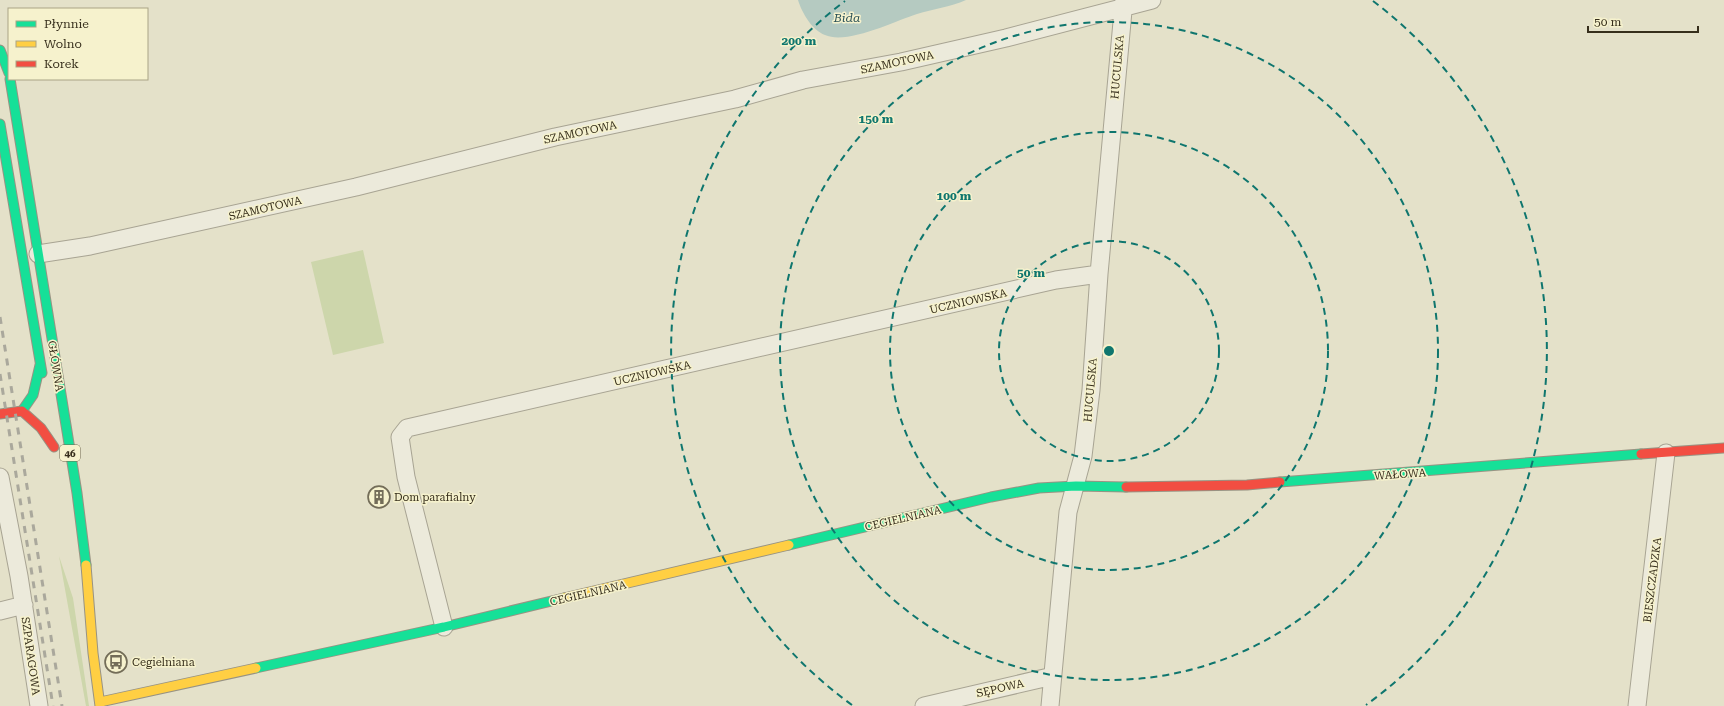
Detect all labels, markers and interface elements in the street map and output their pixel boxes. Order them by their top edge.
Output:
legend [8,8,148,80]
scale bar [1588,8,1698,34]
water label: Bida [833,11,860,25]
text: 50 m [1594,15,1621,29]
text: Płynnie [44,17,89,31]
text: 200 m [782,34,817,48]
street label: HUCULSKA [1108,34,1127,100]
text: Wolno [44,37,82,51]
street label: SZAMOTOWA [859,48,935,77]
text: Korek [44,57,79,71]
text: 150 m [859,112,894,126]
street label: SZAMOTOWA [542,118,618,147]
text: 100 m [937,189,972,203]
street label: SZAMOTOWA [227,194,303,223]
text: 50 m [1017,266,1045,280]
street label: UCZNIOWSKA [928,286,1008,317]
street label: GŁÓWNA [45,339,67,393]
centre of rings [1102,344,1116,358]
street label: HUCULSKA [1081,357,1100,423]
street label: UCZNIOWSKA [612,358,692,389]
road number: 46 [60,445,80,461]
street label: WAŁOWA [1373,466,1427,483]
building icon: Dom parafialny [366,484,392,510]
place label: Dom parafialny [394,491,476,504]
street label: CEGIELNIANA [863,503,943,534]
street label: BIESZCZADZKA [1641,536,1664,623]
street label: CEGIELNIANA [548,578,628,609]
street label: SZPARAGOWA [19,616,42,696]
bus stop icon: Cegielniana [103,649,129,675]
place label: Cegielniana [132,656,195,669]
street label: SĘPOWA [975,677,1025,700]

